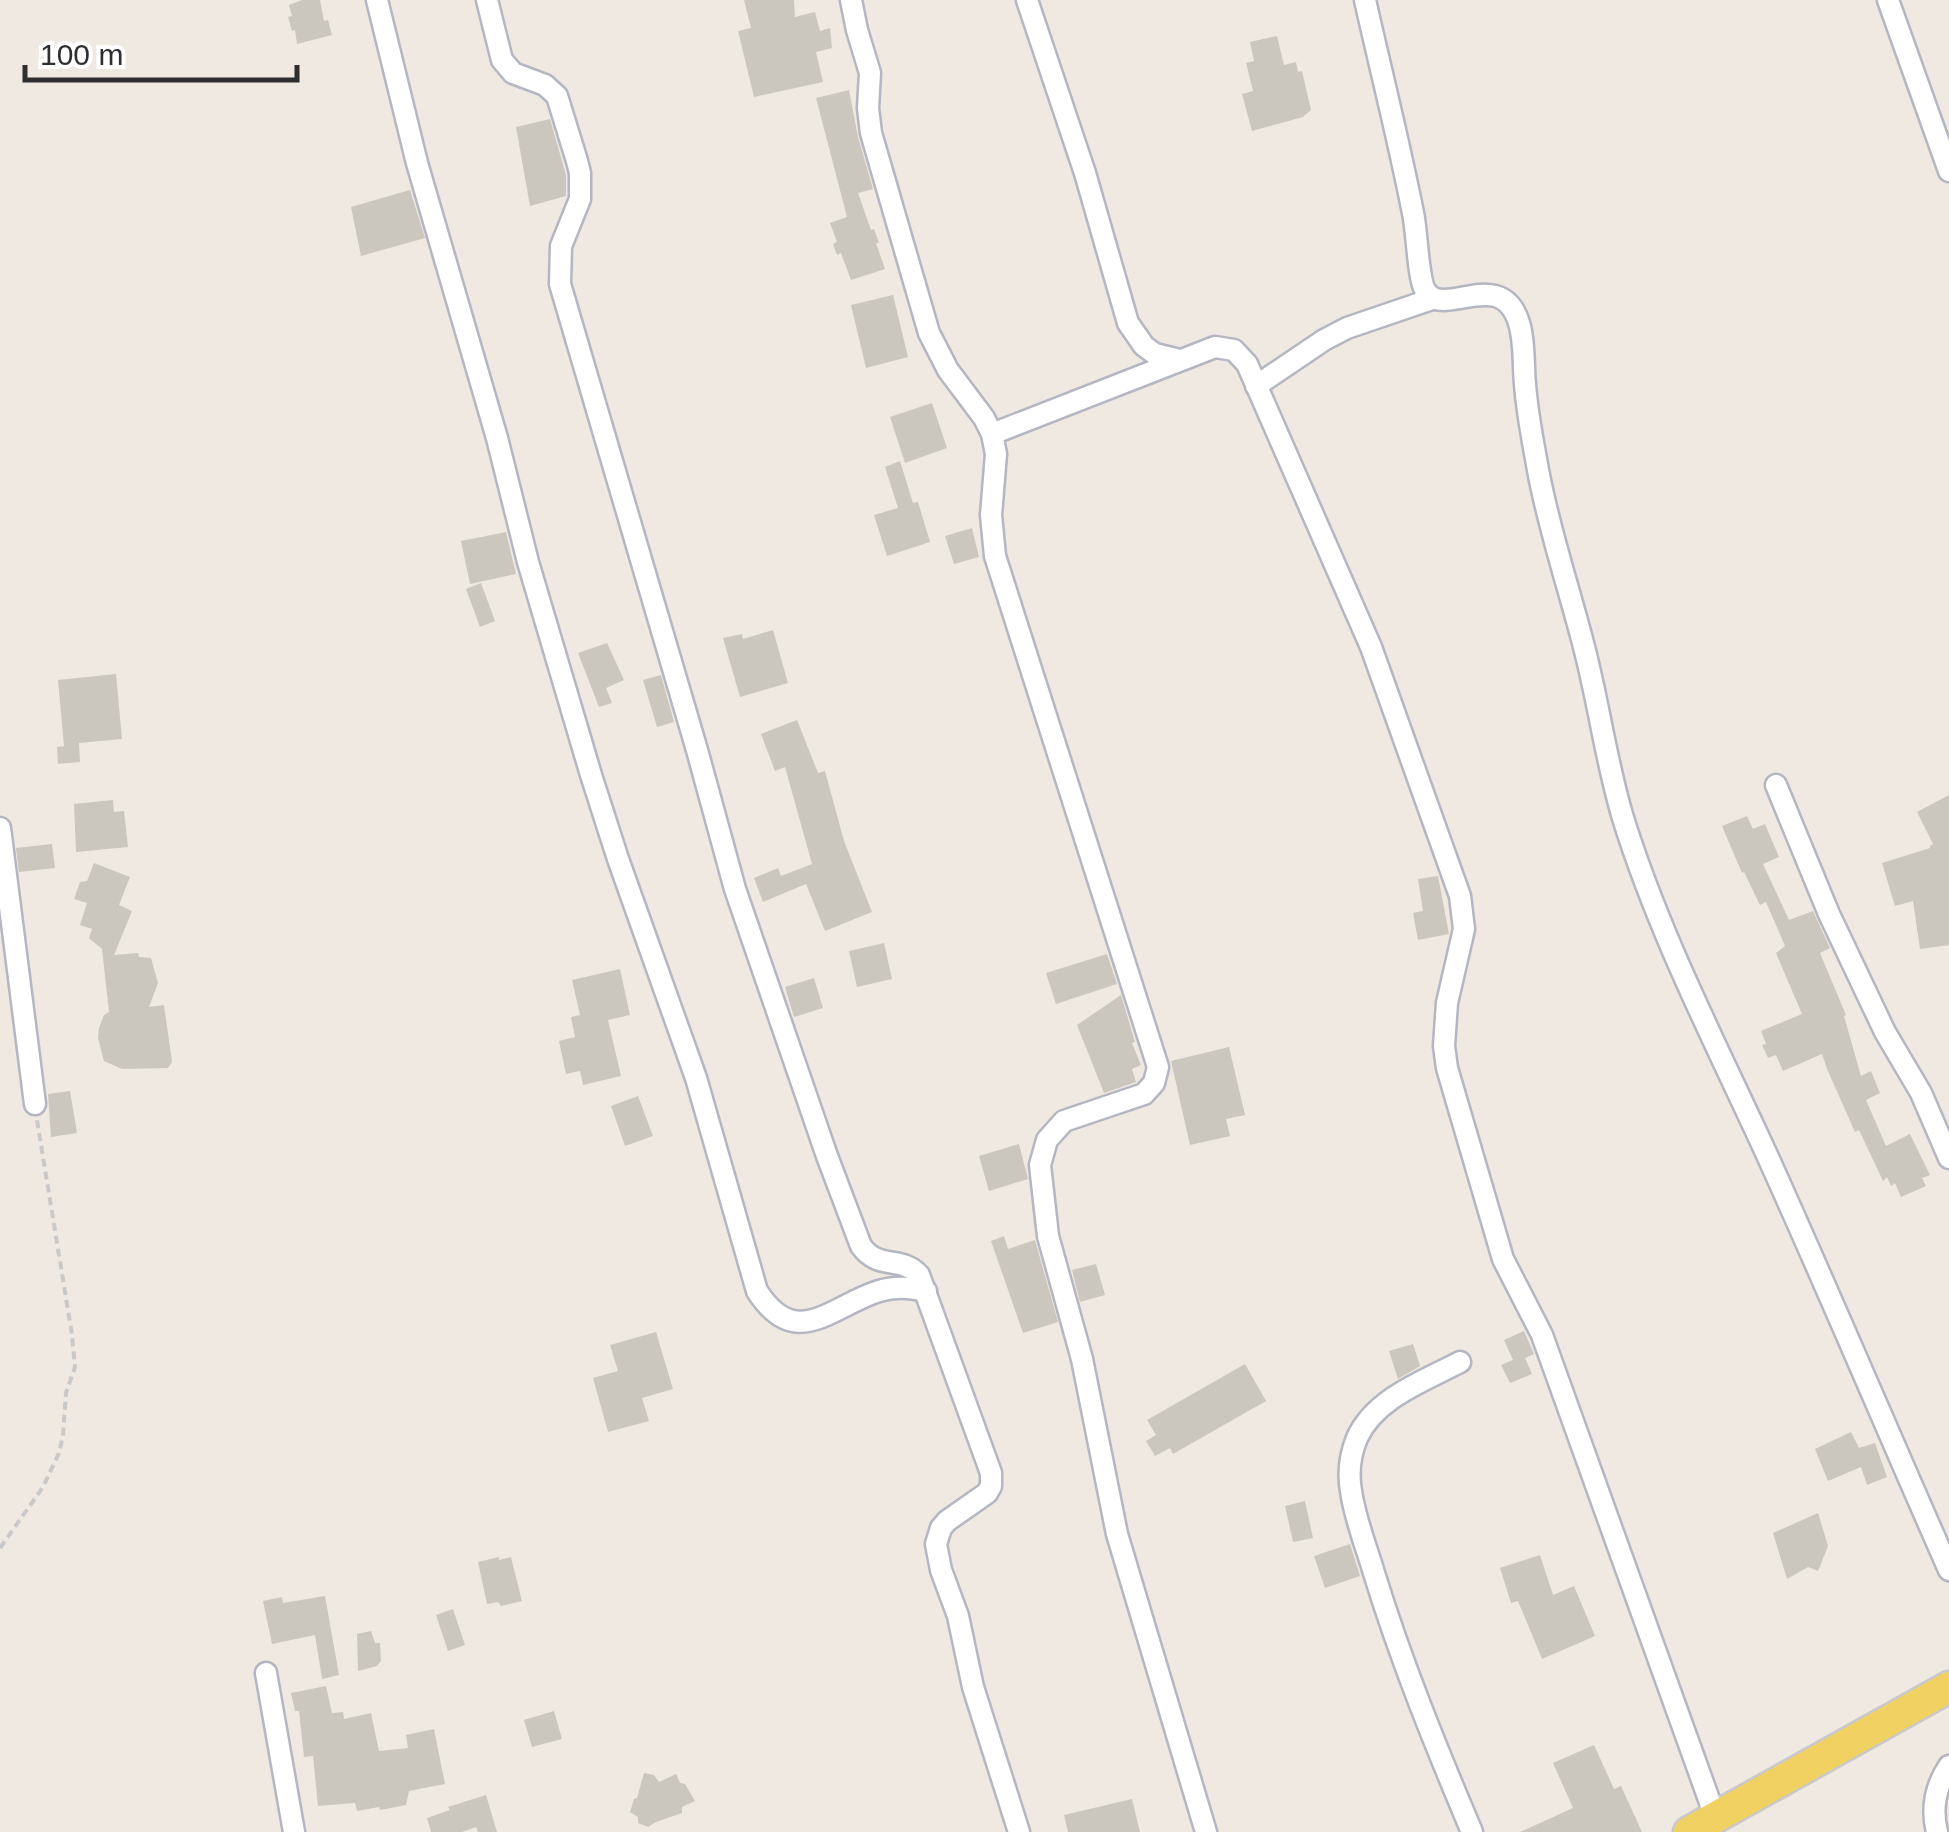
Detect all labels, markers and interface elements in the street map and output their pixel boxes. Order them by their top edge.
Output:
scale bar [25,20,298,82]
text: 100 m [40,38,123,71]

